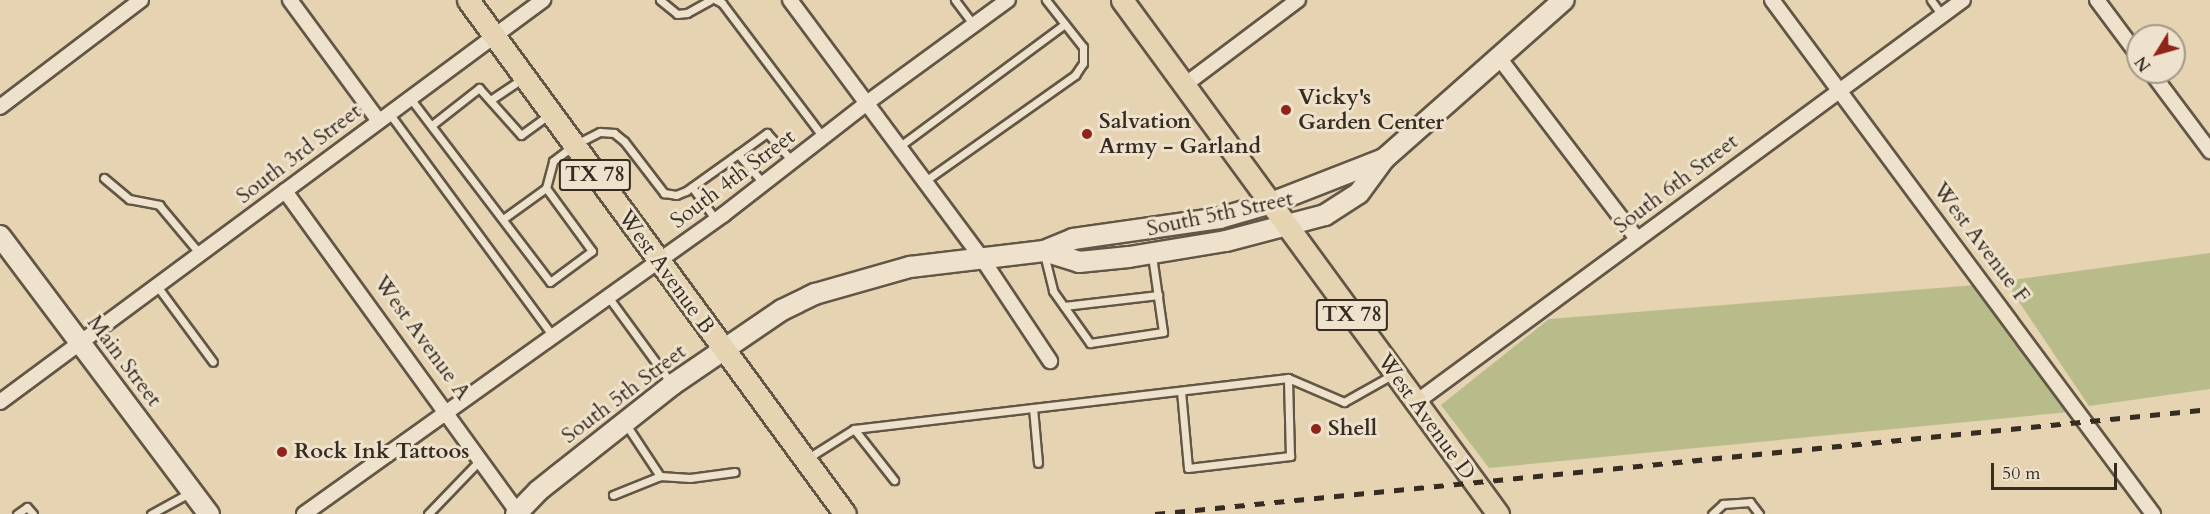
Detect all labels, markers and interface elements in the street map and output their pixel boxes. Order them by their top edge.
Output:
north arrow [2126,24,2186,84]
text: N [2130,51,2156,76]
place label: Vicky's Garden Center [1298,84,1444,136]
street label: South 3rd Street [231,98,367,210]
marker: Vicky's Garden Center [1279,103,1293,117]
place label: Salvation Army - Garland [1099,108,1261,160]
street label: South 4th Street [666,124,800,234]
marker: Salvation Army - Garland [1080,127,1094,141]
street label: South 6th Street [1609,129,1743,239]
road number: TX 78 [558,157,632,193]
street label: West Avenue F [1927,177,2035,309]
street label: South 5th Street [1144,186,1296,242]
street label: West Avenue B [612,205,720,339]
street label: West Avenue A [368,271,476,405]
road number: TX 78 [1314,297,1390,333]
street label: Main Street [81,310,167,412]
street label: South 5th Street [557,339,691,449]
street label: West Avenue D [1371,349,1481,485]
place label: Shell [1328,416,1377,442]
marker: Shell [1309,422,1323,436]
place label: Rock Ink Tattoos [294,439,469,465]
marker: Rock Ink Tattoos [275,445,289,459]
scale bar [1994,451,2120,489]
text: 50 m [2002,461,2041,486]

